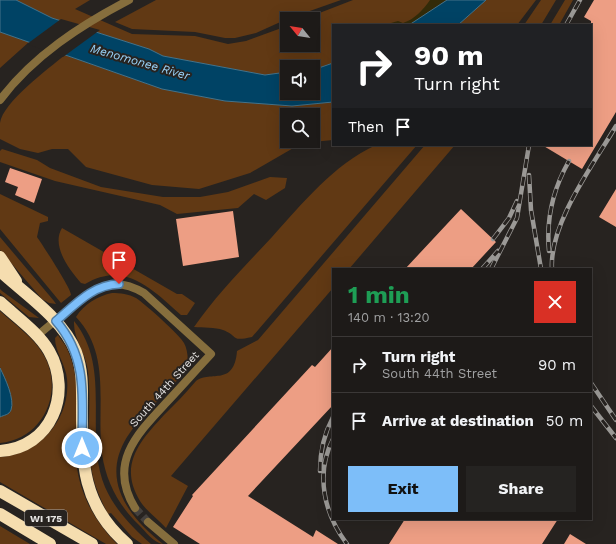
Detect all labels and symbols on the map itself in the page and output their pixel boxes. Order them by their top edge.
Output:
north arrow [280,12,320,52]
water label: Menomonee River [89,41,193,83]
pin [102,243,136,284]
street label: South 44th Street [127,349,202,430]
position arrow [61,427,103,469]
road number: WI 175 [25,510,67,526]

